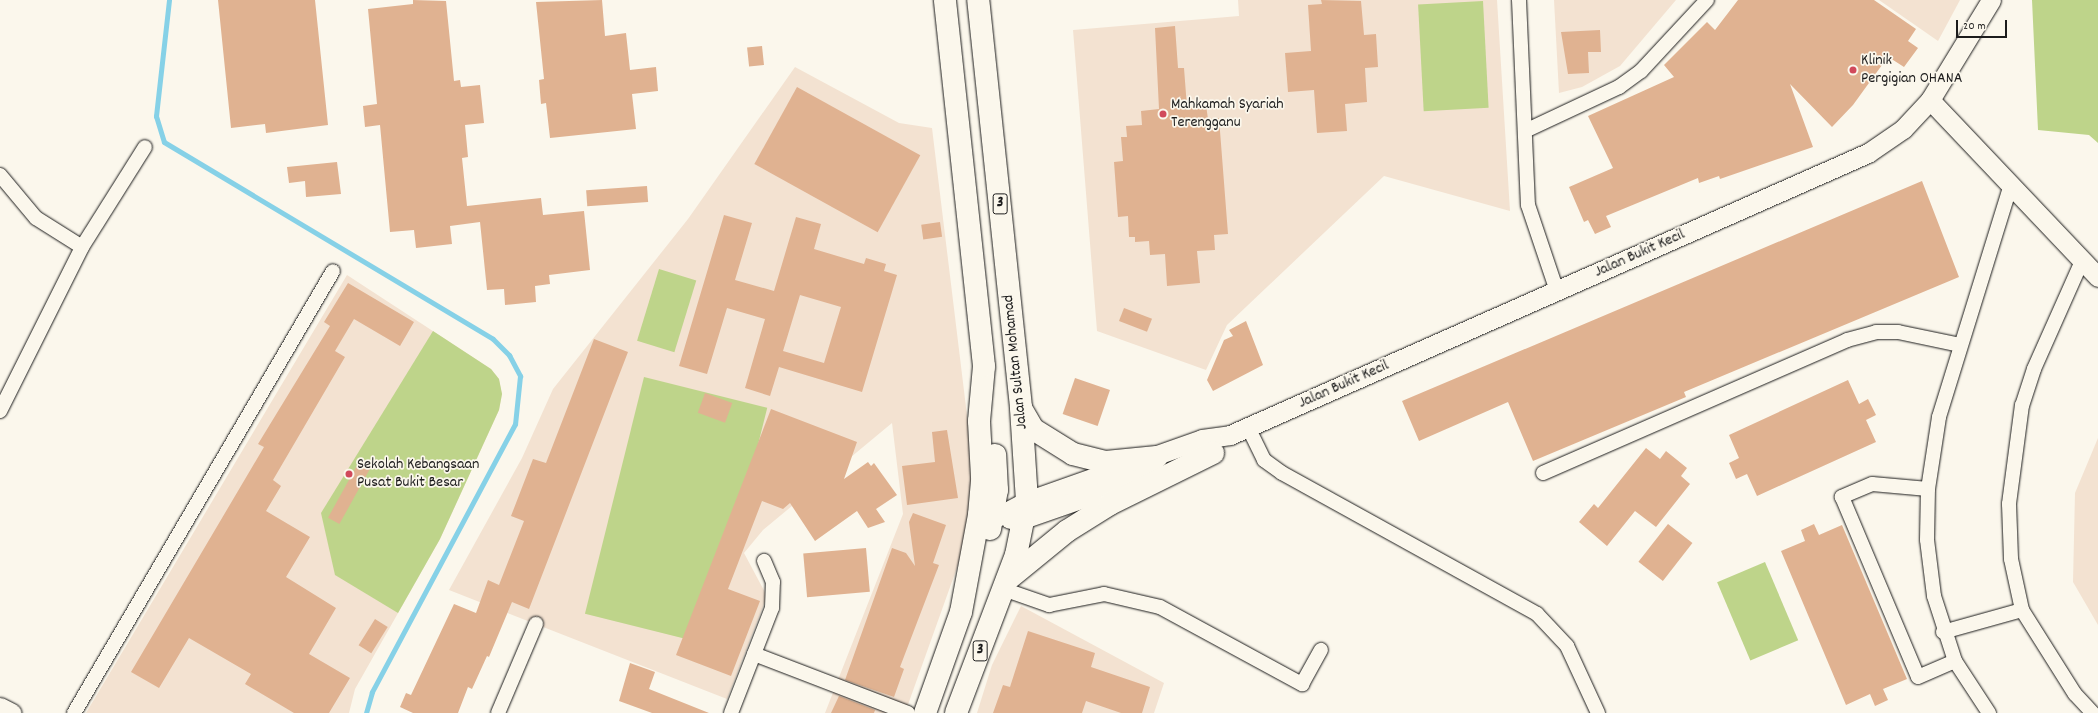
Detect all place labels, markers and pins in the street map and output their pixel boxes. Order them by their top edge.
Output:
place label: Klinik Pergigian OHANA [1861,51,1962,89]
marker: Klinik Pergigian OHANA [1848,65,1858,75]
place label: Mahkamah Syariah Terengganu [1171,95,1283,133]
marker: Mahkamah Syariah Terengganu [1158,109,1168,119]
place label: Sekolah Kebangsaan Pusat Bukit Besar [357,455,479,493]
marker: Sekolah Kebangsaan Pusat Bukit Besar [344,469,354,479]

